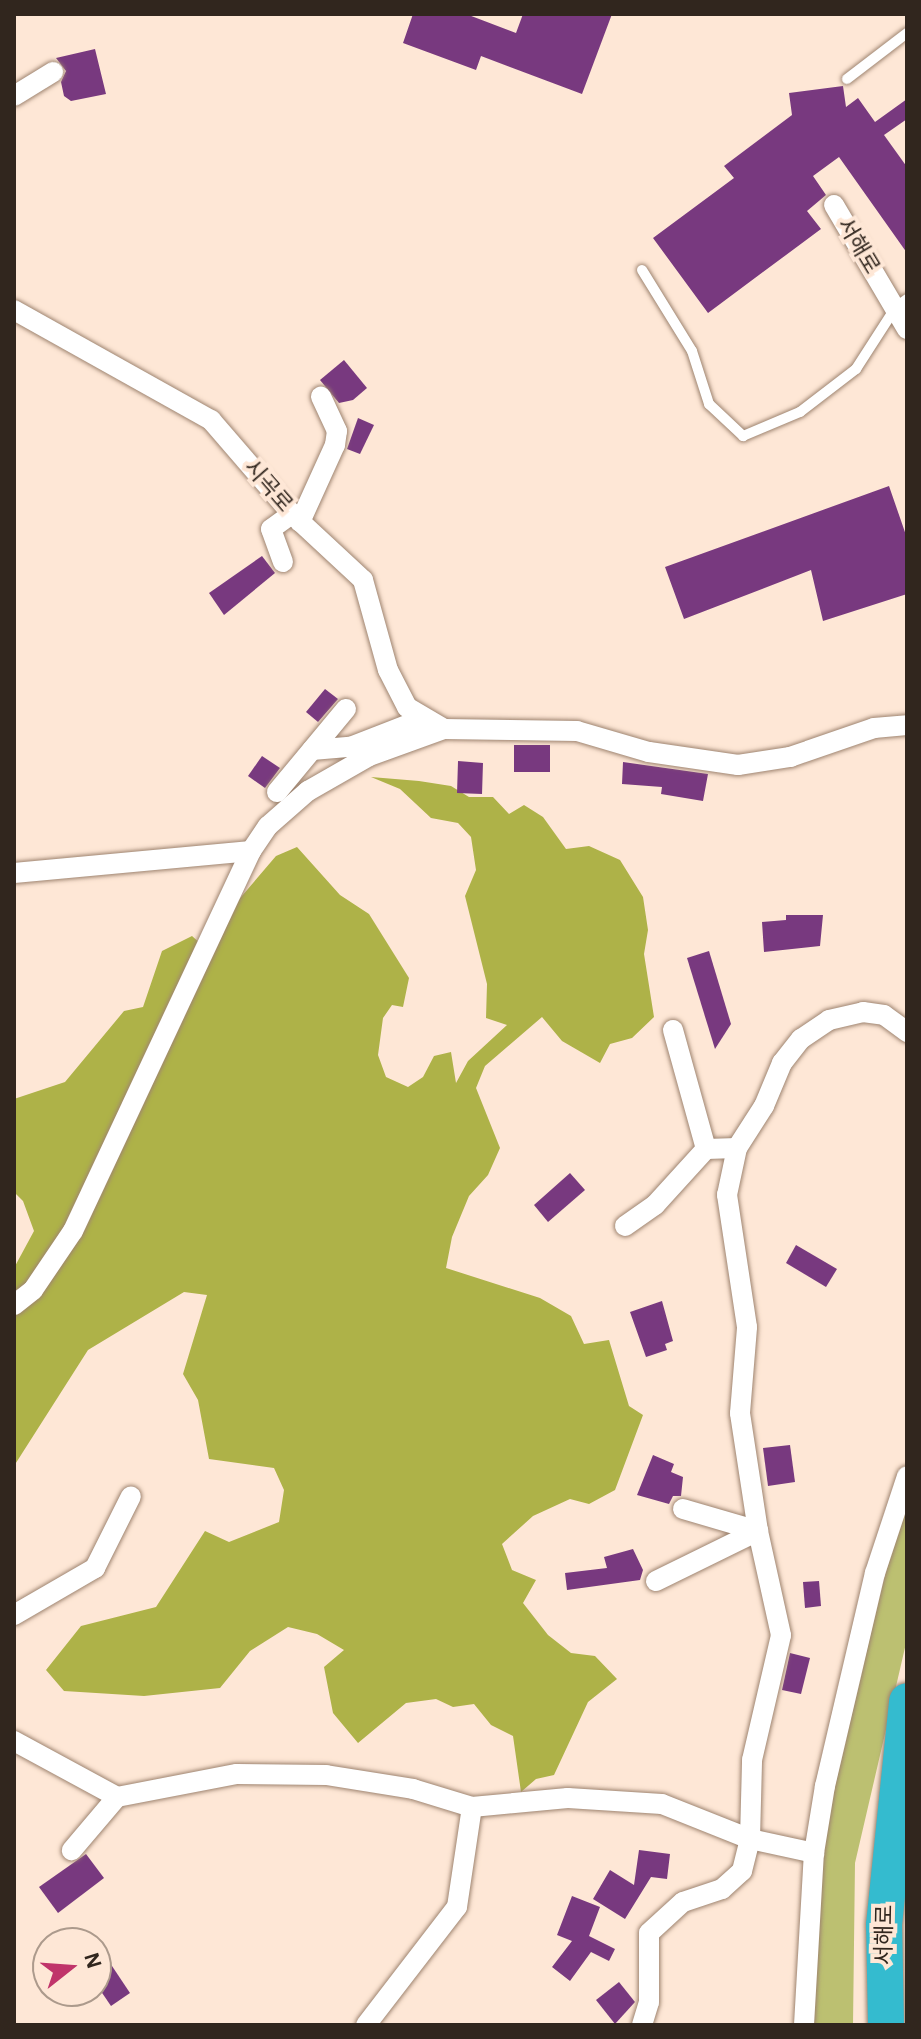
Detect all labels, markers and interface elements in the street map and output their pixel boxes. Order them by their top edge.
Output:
street label: 서해로 [831,213,885,279]
street label: 시곡로 [238,454,298,518]
street label: 서해로 [871,1904,899,1966]
north arrow [32,1927,112,2007]
text: N [80,1950,106,1971]

